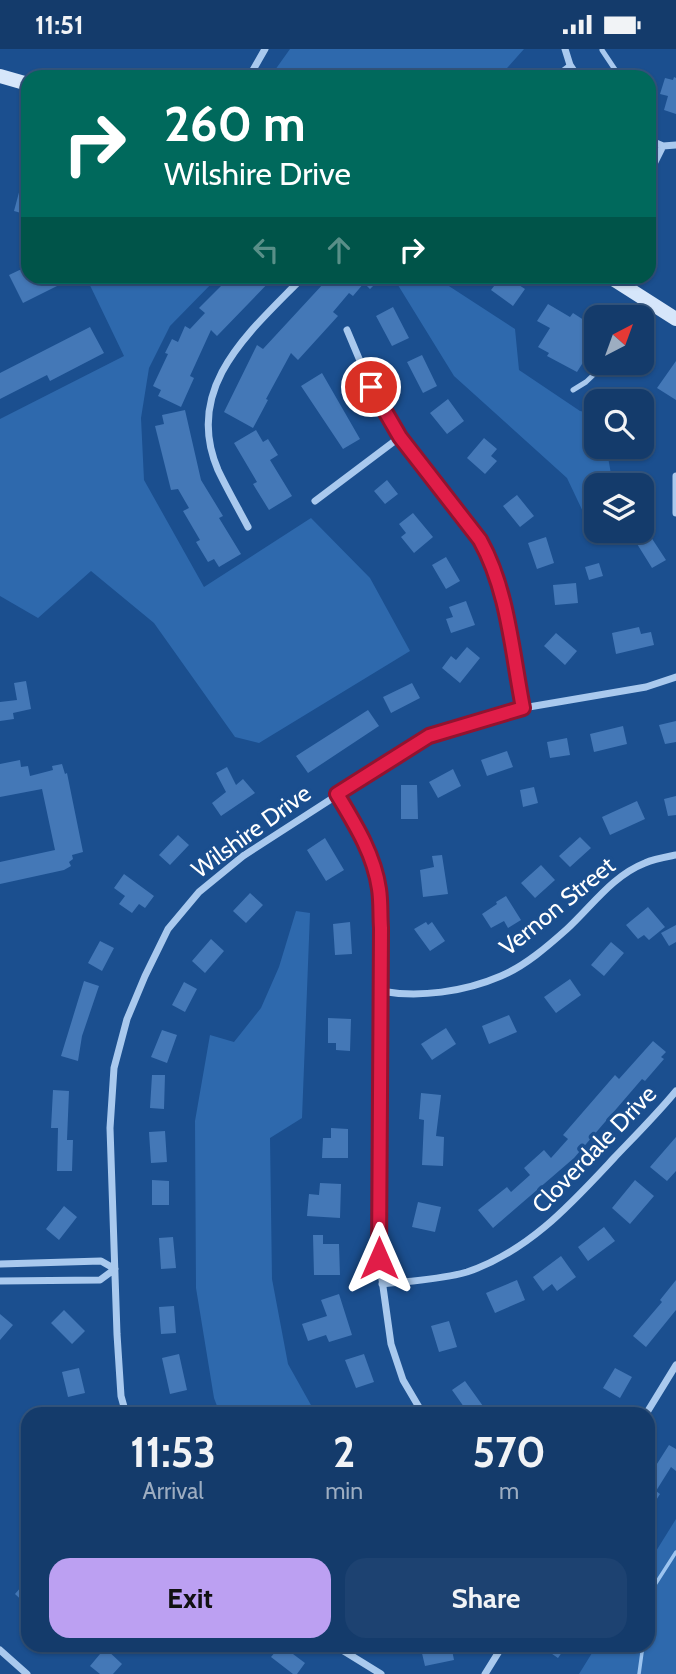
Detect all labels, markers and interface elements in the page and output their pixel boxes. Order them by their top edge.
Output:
text: 11:51 [35,9,84,41]
text: 260 m [164,94,306,153]
icon: right [49,98,140,189]
text: Wilshire Drive [164,154,351,193]
icon: left [247,231,285,269]
icon: ahead [320,231,358,269]
icon: right [393,231,431,269]
north arrow [584,305,654,375]
map controls [584,305,654,543]
pin [341,357,401,417]
icon: arrive [352,368,390,406]
button: search [584,389,654,459]
button: layers [584,473,654,543]
street label: Wilshire Drive [186,778,316,884]
street label: Vernon Street [493,851,621,961]
street label: Cloverdale Drive [526,1079,662,1219]
position arrow [342,1221,416,1295]
text: 11:53 [130,1426,216,1478]
text: 2 [333,1426,355,1478]
text: 570 [472,1426,546,1478]
text: Arrival [142,1477,204,1505]
text: min [325,1477,363,1505]
text: m [499,1477,519,1505]
button: Exit [49,1558,331,1638]
button: Share [345,1558,627,1638]

